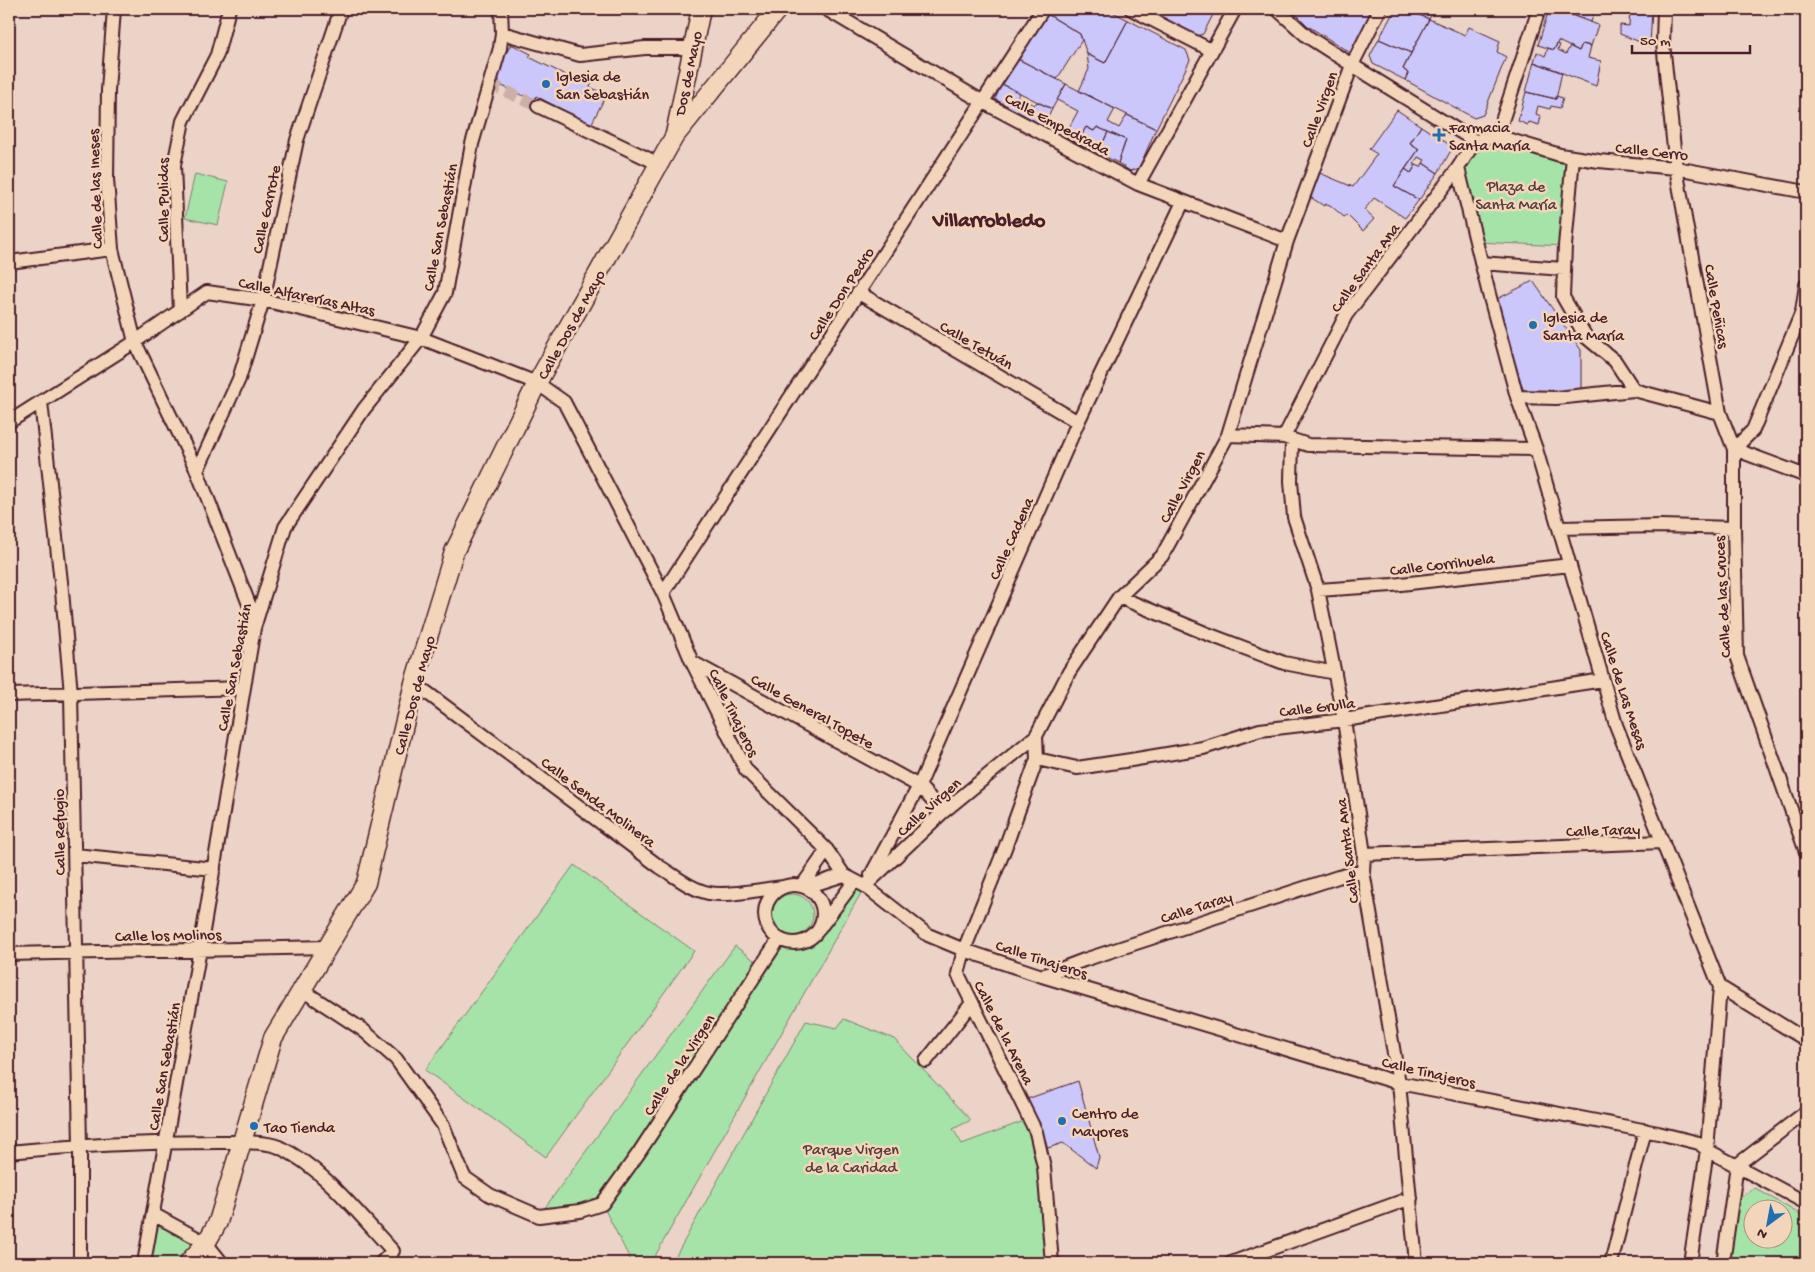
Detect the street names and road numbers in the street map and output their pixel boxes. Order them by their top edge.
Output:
street label: Dos de Mayo [672,30,709,119]
street label: Calle Virgen [1299,69,1344,151]
street label: Calle Empedrada [1001,90,1113,162]
street label: Calle de las Ineses [86,128,109,249]
street label: Calle Cerro [1614,140,1689,167]
street label: Calle Pulidas [156,157,175,242]
street label: Calle San Sebastián [421,162,464,293]
street label: Calle Garrote [250,163,287,256]
street label: Calle Santa Ana [1328,220,1406,317]
street label: Calle Don Pedro [806,245,880,345]
street label: Calle Peñicas [1698,263,1731,351]
street label: Calle Dos de Mayo [535,267,611,384]
street label: Calle Alfarerías Altas [236,275,377,322]
street label: Calle Tetuán [935,318,1016,376]
street label: Calle Virgen [1157,448,1211,527]
street label: Calle Cadena [987,494,1040,584]
street label: Calle de las Cruces [1712,535,1737,658]
street label: Calle Corrihuela [1389,550,1497,582]
street label: Calle San Sebastián [215,602,258,733]
street label: Calle de Las Mesas [1594,630,1650,753]
street label: Calle Dos de Mayo [391,634,441,758]
street label: Calle Tinajeros [702,666,762,762]
street label: Calle General Topete [746,671,877,755]
street label: Calle Grulla [1279,695,1357,724]
street label: Calle Senda Molinera [536,754,659,854]
street label: Calle Virgen [894,775,967,842]
street label: Calle Refugio [51,788,72,875]
street label: Calle Santa Ana [1333,796,1365,904]
street label: Calle Taray [1566,822,1641,843]
street label: Calle Taray [1159,889,1235,930]
street label: Calle los Molinos [115,927,222,948]
street label: Calle Tinajeros [993,938,1090,985]
street label: Calle de la Arena [968,978,1037,1090]
street label: Calle San Sebastián [146,1001,187,1132]
street label: Calle de la Virgen [641,1011,721,1120]
street label: Calle Tinajeros [1380,1054,1478,1095]

